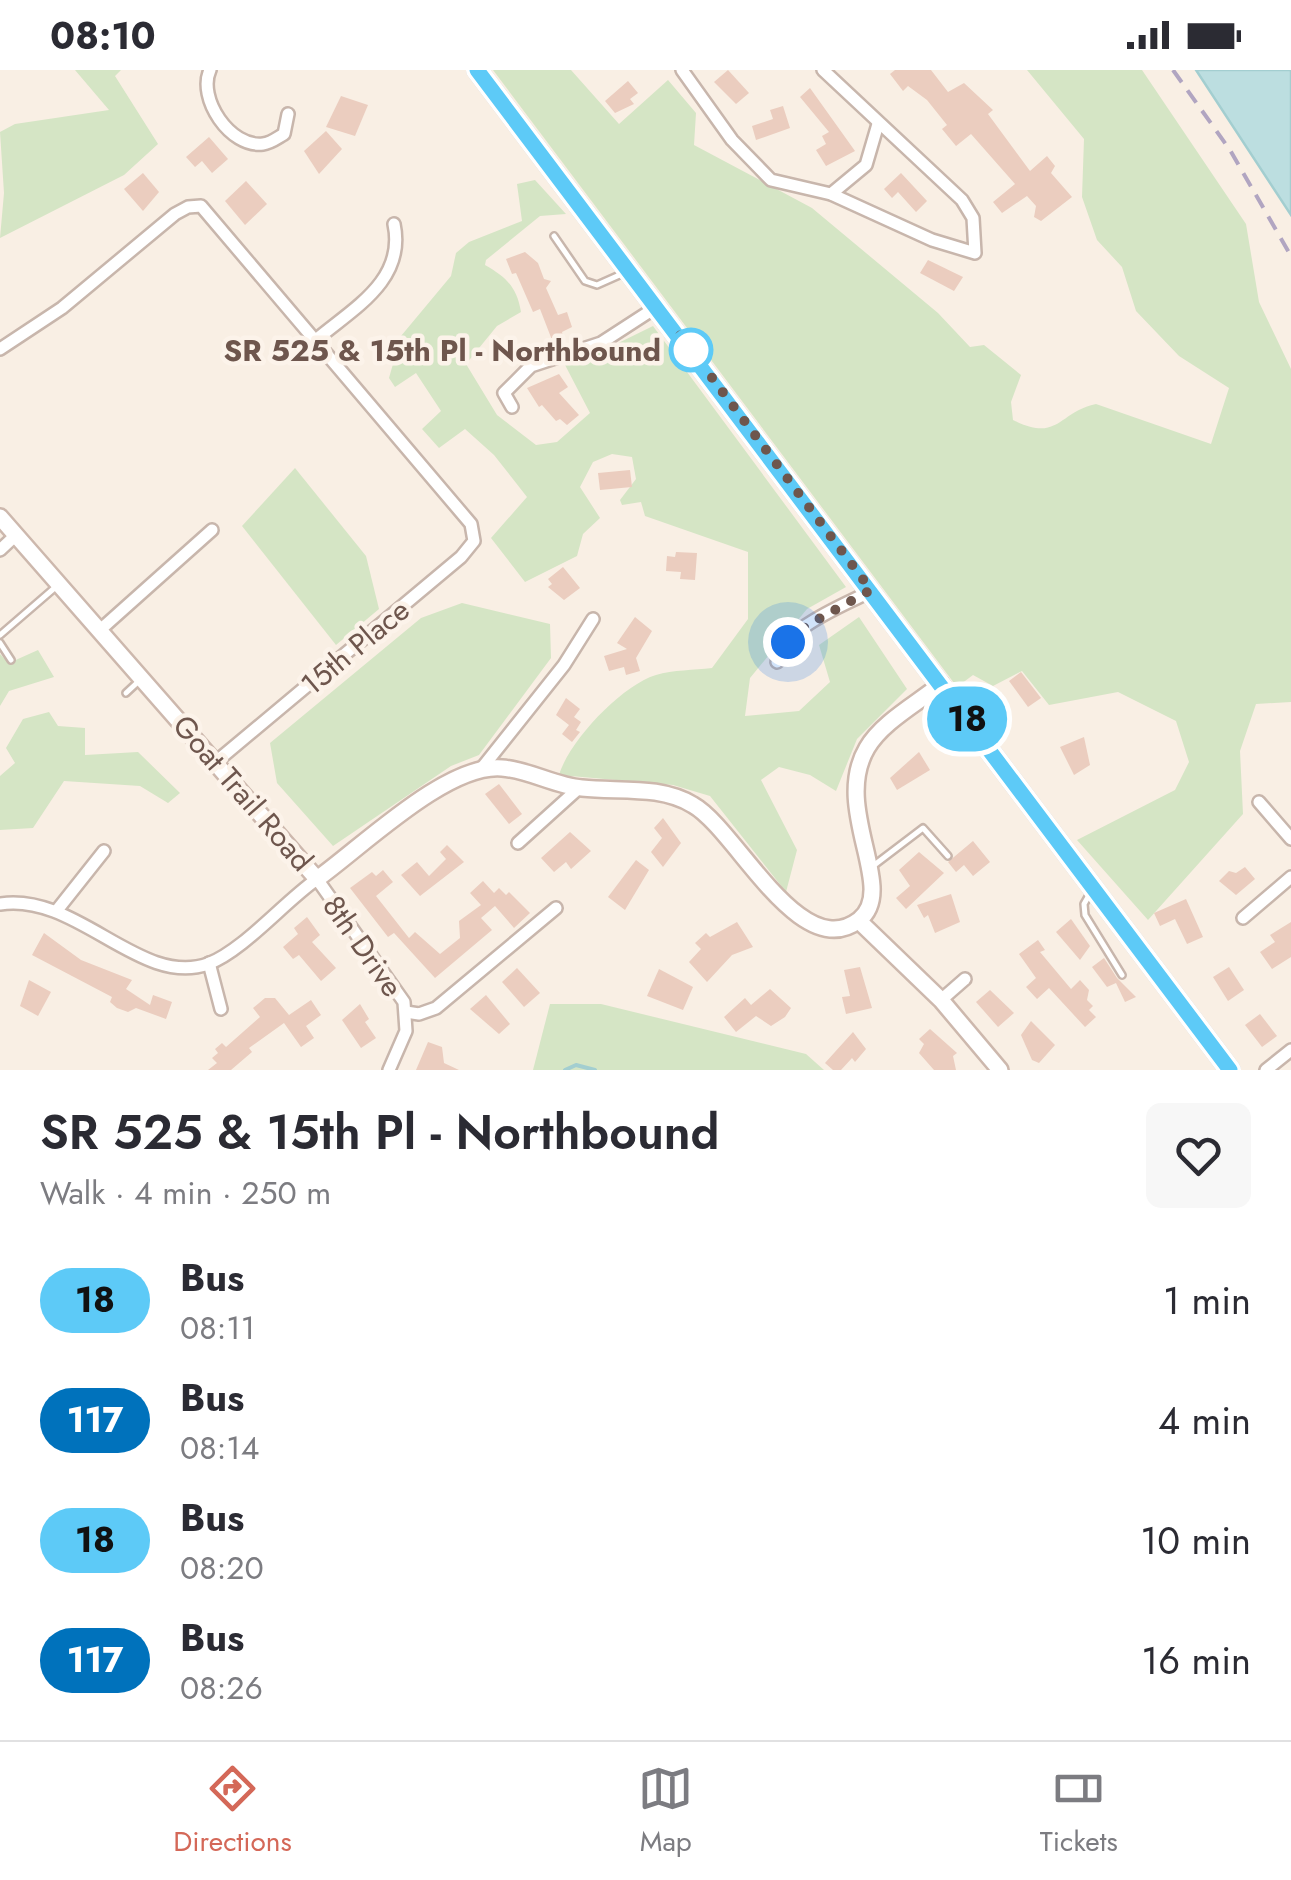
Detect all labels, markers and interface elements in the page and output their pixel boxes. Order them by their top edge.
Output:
text: 08:10 [50,8,156,63]
place label: SR 525 & 15th Pl - Northbound [224,329,661,372]
marker: SR 525 & 15th Pl - Northbound [670,329,712,371]
street label: 15th Place [291,589,419,705]
your location [763,617,813,667]
line badge: 18 [922,686,1012,752]
text: 18 [947,694,987,744]
street label: Goat Trail Road [163,705,323,881]
street label: 8th Drive [312,887,414,1005]
text: SR 525 & 15th Pl - Northbound [40,1098,719,1167]
button: heart [1146,1103,1251,1208]
text: Walk · 4 min · 250 m [40,1170,331,1216]
text: Bus [180,1250,244,1305]
text: 1 min [1163,1273,1251,1328]
text: 18 [75,1275,115,1325]
text: 08:11 [180,1305,255,1351]
text: Bus [180,1370,244,1425]
text: 4 min [1158,1393,1251,1448]
text: 117 [67,1395,123,1445]
text: 08:14 [180,1425,259,1471]
text: Bus [180,1490,244,1545]
text: 10 min [1140,1513,1251,1568]
text: 18 [75,1515,115,1565]
text: 08:20 [180,1545,264,1591]
text: Bus [180,1610,244,1665]
text: 16 min [1141,1633,1251,1688]
text: 117 [67,1635,123,1685]
text: 08:26 [180,1665,263,1711]
tab: Directions [173,1761,292,1862]
tab: Map [638,1761,693,1862]
tab: Tickets [1040,1761,1118,1862]

